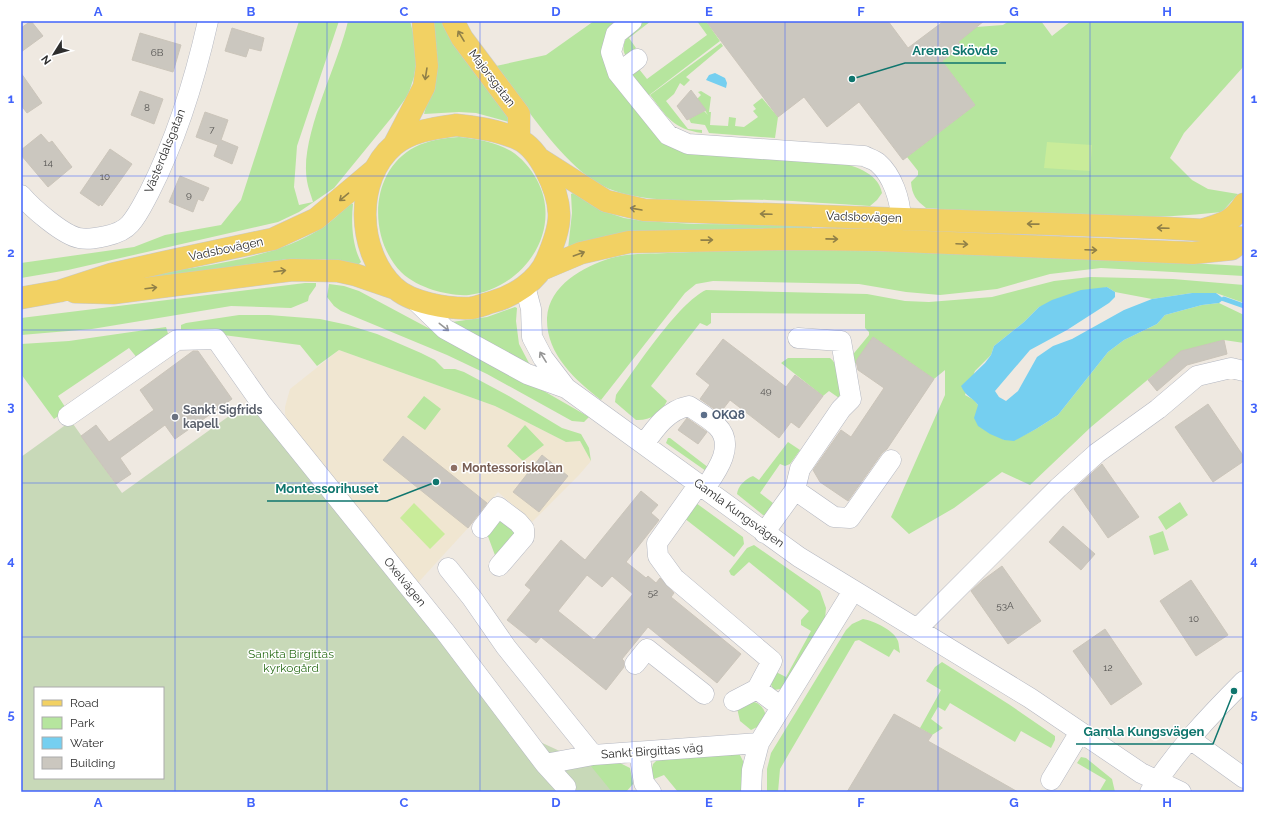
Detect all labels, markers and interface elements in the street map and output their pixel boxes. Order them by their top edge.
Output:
text: A [94,4,103,19]
text: B [247,4,256,19]
text: C [400,4,409,19]
text: D [551,4,561,19]
text: E [705,4,713,19]
text: F [857,4,865,19]
text: G [1009,4,1019,19]
text: H [1162,4,1172,19]
one-way arrow [457,31,465,42]
north arrow [34,34,74,74]
callout: Arena Skövde [905,38,1006,63]
text: Arena Skövde [912,43,998,58]
house number: 6B [151,47,164,58]
street label: Majorsgatan [466,47,518,109]
text: N [39,52,54,67]
one-way arrow [422,67,430,80]
text: 1 [8,91,15,106]
text: 1 [1251,91,1258,106]
house number: 8 [144,102,150,113]
street label: Västerdalsgatan [142,107,188,195]
house number: 7 [209,124,215,135]
house number: 14 [43,157,53,168]
house number: 10 [100,171,110,182]
house number: 9 [186,189,192,200]
one-way arrow [338,192,349,201]
one-way arrow [630,204,643,212]
street label: Vadsbovägen [826,209,902,225]
one-way arrow [760,210,773,218]
one-way arrow [1027,220,1040,228]
one-way arrow [1157,225,1170,232]
street label: Vadsbovägen [187,234,265,264]
one-way arrow [825,235,838,243]
one-way arrow [700,237,713,244]
one-way arrow [955,241,968,248]
text: 2 [7,245,15,260]
text: 2 [1250,245,1258,260]
one-way arrow [1084,246,1097,253]
one-way arrow [572,250,584,258]
one-way arrow [273,267,286,275]
one-way arrow [144,284,157,292]
one-way arrow [439,323,450,332]
one-way arrow [539,351,547,363]
house number: 49 [760,385,772,396]
text: 3 [7,399,15,414]
text: 3 [1250,399,1258,414]
place label: Sankt Sigfrids kapell [183,403,263,431]
place label: OKQ8 [712,408,745,422]
marker: OKQ8 [699,410,709,420]
marker: Sankt Sigfrids kapell [170,412,180,422]
place label: Montessoriskolan [462,461,563,475]
marker: Montessoriskolan [449,463,459,473]
callout: Montessorihuset [267,476,387,501]
street label: Gamla Kungsvägen [691,476,787,550]
text: Montessorihuset [275,481,379,496]
text: 4 [7,553,15,568]
text: 4 [1250,553,1258,568]
street label: Oxelvägen [381,555,429,609]
house number: 52 [648,587,658,598]
house number: 53A [996,600,1014,611]
house number: 10 [1189,613,1199,624]
park label: Sankta Birgittas kyrkogård [248,647,334,675]
house number: 12 [1103,662,1113,673]
legend [34,687,164,779]
text: Road [70,696,99,710]
text: 5 [7,707,15,722]
text: 5 [1250,707,1258,722]
text: Park [70,716,95,730]
callout: Gamla Kungsvägen [1076,719,1213,744]
text: Gamla Kungsvägen [1084,724,1205,739]
text: Water [70,736,104,750]
street label: Sankt Birgittas väg [601,740,703,762]
text: Building [70,756,116,770]
text: A [94,795,103,810]
text: B [247,795,256,810]
text: C [400,795,409,810]
text: D [551,795,561,810]
text: E [705,795,713,810]
text: F [857,795,865,810]
text: G [1009,795,1019,810]
text: H [1162,795,1172,810]

